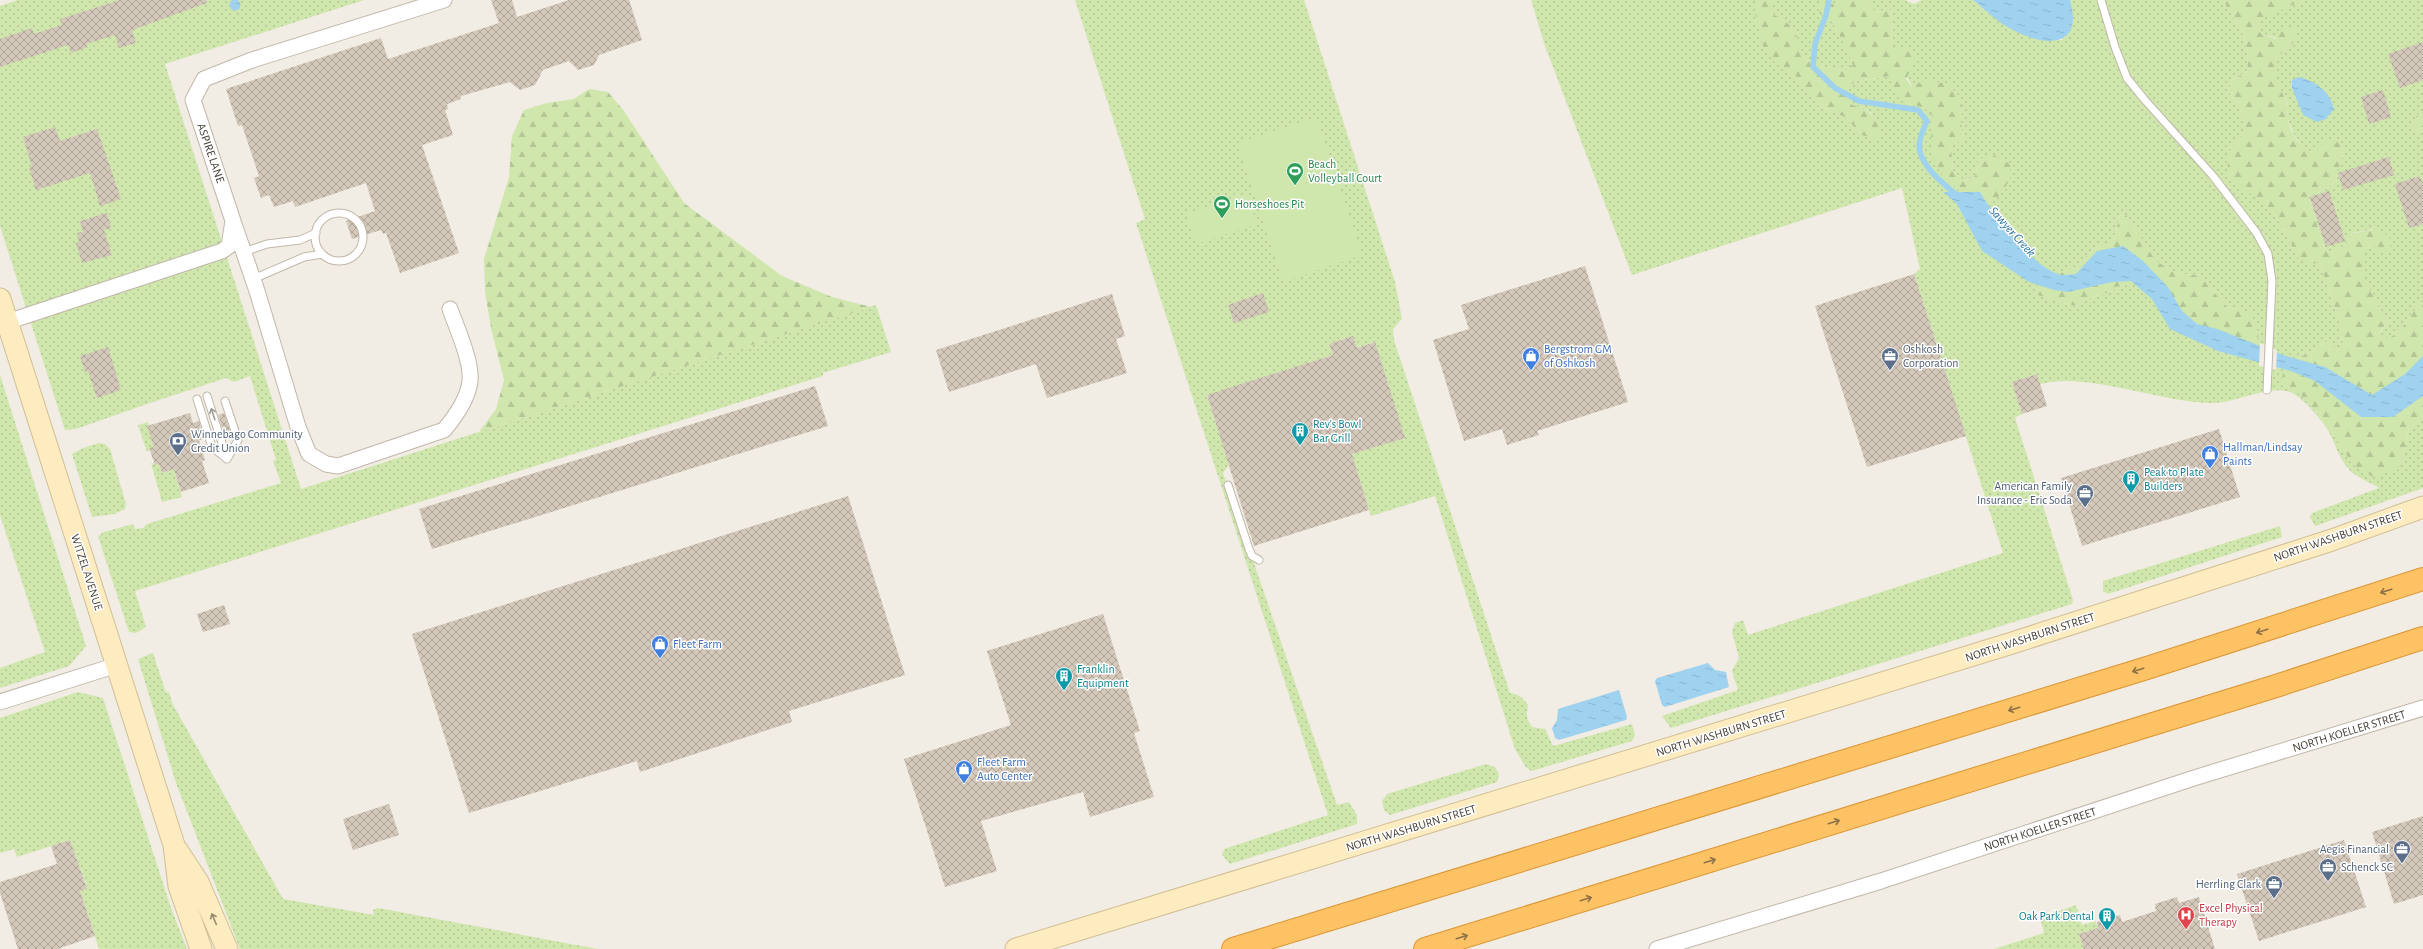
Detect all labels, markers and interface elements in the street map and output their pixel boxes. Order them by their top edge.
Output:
street label: ASPIRE LANE [195,122,227,185]
place label: Beach Volleyball Court [1308,158,1382,185]
sports icon: Beach Volleyball Court [1285,161,1305,186]
sports icon: Horseshoes Pit [1212,194,1232,219]
place label: Horseshoes Pit [1235,198,1304,210]
water label: Sawyer Creek [1986,204,2038,260]
place label: Bergstrom GM of Oshkosh [1544,343,1612,369]
place label: Oshkosh Corporation [1903,343,1959,369]
shop icon: Bergstrom GM of Oshkosh [1521,346,1541,371]
office icon: Oshkosh Corporation [1880,346,1900,371]
one-way arrow [209,408,216,421]
place label: Rev's Bowl Bar Grill [1313,418,1361,444]
building icon: Rev's Bowl Bar Grill [1290,421,1310,446]
place label: Winnebago Community Credit Union [191,428,303,454]
bank icon: Winnebago Community Credit Union [168,431,188,456]
place label: Hallman/Lindsay Paints [2223,441,2302,467]
shop icon: Hallman/Lindsay Paints [2200,444,2220,469]
place label: Peak to Plate Builders [2144,466,2204,492]
building icon: Peak to Plate Builders [2121,469,2141,494]
place label: American Family Insurance - Eric Soda [1977,480,2072,506]
office icon: American Family Insurance - Eric Soda [2075,483,2095,508]
street label: NORTH WASHBURN STREET [2272,508,2404,564]
street label: WITZEL AVENUE [69,532,105,612]
one-way arrow [2380,588,2393,595]
street label: NORTH WASHBURN STREET [1964,610,2096,664]
one-way arrow [2256,628,2269,635]
shop icon: Fleet Farm [650,634,670,659]
place label: Fleet Farm [673,638,722,650]
place label: Franklin Equipment [1077,663,1129,689]
building icon: Franklin Equipment [1054,666,1074,691]
one-way arrow [2132,667,2145,674]
one-way arrow [2008,705,2020,713]
street label: NORTH WASHBURN STREET [1654,707,1788,759]
street label: NORTH KOELLER STREET [2291,708,2407,754]
place label: Fleet Farm Auto Center [977,756,1032,782]
shop icon: Fleet Farm Auto Center [954,759,974,784]
street label: NORTH WASHBURN STREET [1344,802,1478,854]
street label: NORTH KOELLER STREET [1982,805,2098,853]
one-way arrow [1828,818,1841,825]
office icon: Aegis Financial [2392,839,2412,864]
place label: Aegis Financial [2320,843,2389,855]
one-way arrow [1704,857,1717,864]
office icon: Schenck SC [2318,857,2338,882]
place label: Schenck SC [2341,861,2393,873]
office icon: Herrling Clark [2264,874,2284,899]
place label: Herrling Clark [2196,878,2262,890]
one-way arrow [1579,895,1592,902]
place label: Excel Physical Therapy [2199,902,2263,929]
hospital icon: Excel Physical Therapy [2176,905,2196,930]
building icon: Oak Park Dental [2097,906,2117,931]
place label: Oak Park Dental [2019,910,2094,922]
one-way arrow [209,913,217,925]
one-way arrow [1456,933,1468,941]

